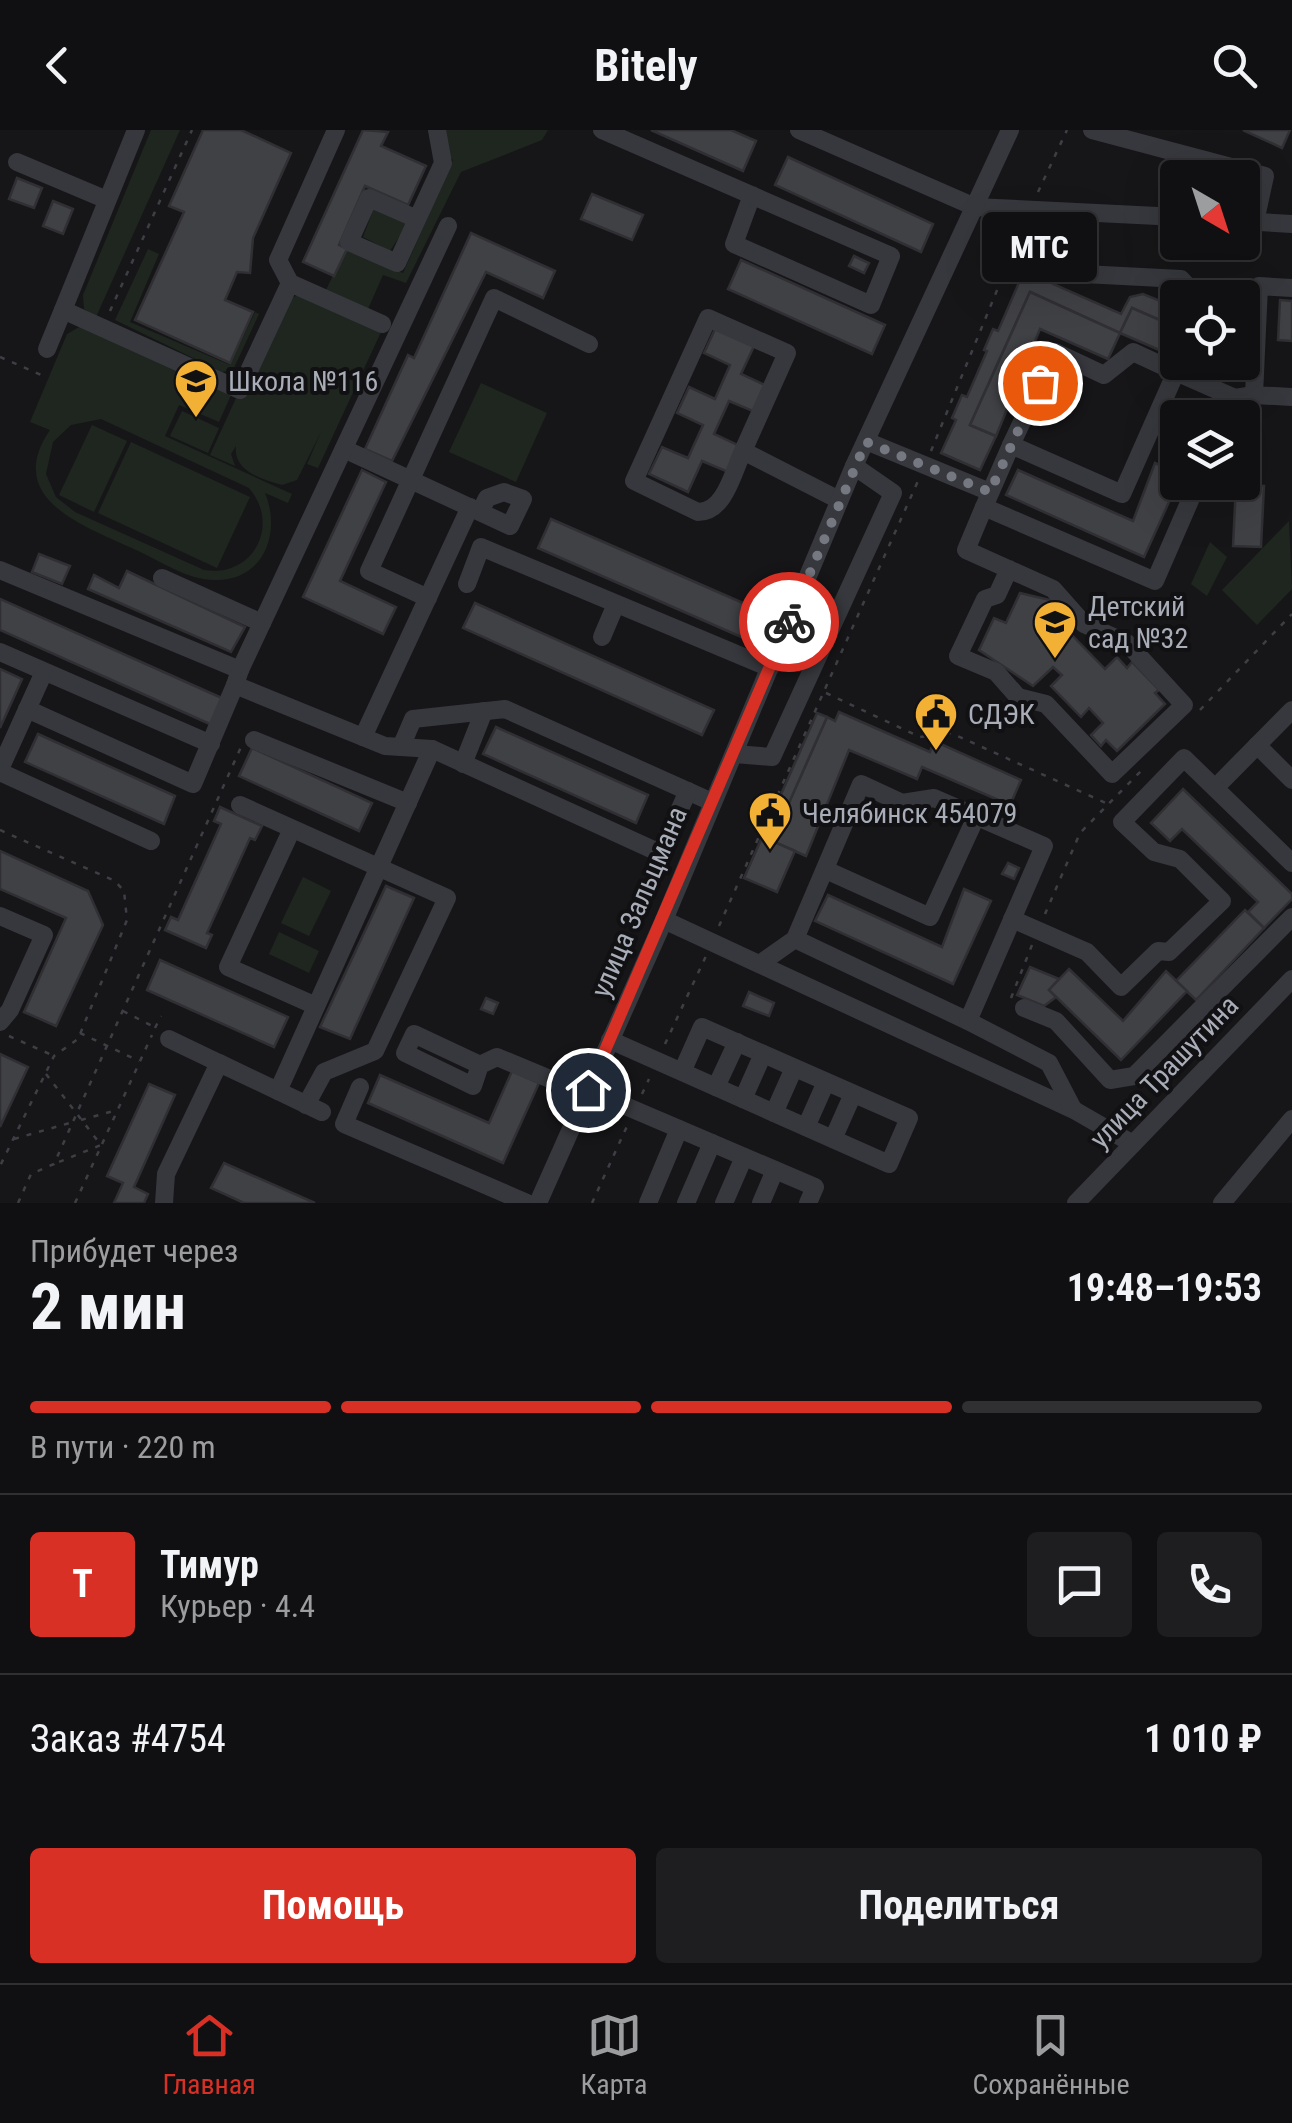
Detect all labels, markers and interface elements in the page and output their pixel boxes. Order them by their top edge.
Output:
icon: back [30,38,85,93]
icon: search [1207,38,1262,93]
text: Bitely [594,39,698,92]
north arrow [1160,160,1260,260]
map controls [1160,160,1260,500]
callout: МТС [982,213,1098,283]
text: МТС [1010,228,1069,266]
button: locate [1160,280,1260,380]
pin [998,341,1083,426]
icon: bag [1013,356,1068,411]
school or university icon: Школа №116 [173,358,219,419]
place label: Школа №116 [228,365,378,398]
button: layers [1160,400,1260,500]
courier [739,572,839,672]
place label: Детский сад №32 [1088,590,1188,655]
icon: bike [762,595,817,650]
school or university icon: Детский сад №32 [1032,599,1078,660]
public building icon: СДЭК [913,691,959,752]
place label: СДЭК [968,698,1035,731]
public building icon: Челябинск 454079 [747,790,793,851]
place label: Челябинск 454079 [802,797,1017,830]
street label: улица Зальцмана [584,802,694,1002]
street label: улица Трашутина [1083,989,1245,1155]
pin [546,1048,631,1133]
icon: home [561,1063,616,1118]
text: Прибудет через [30,1232,238,1270]
text: 19:48–19:53 [1067,1266,1262,1310]
text: 2 мин [30,1269,186,1345]
text: В пути · 220 m [30,1428,216,1466]
button: chat [1027,1532,1132,1637]
button: phone [1157,1532,1262,1637]
text: Тимур [160,1543,259,1587]
text: Т [72,1562,93,1606]
text: Курьер · 4.4 [160,1587,315,1625]
text: Заказ #4754 [30,1717,226,1761]
text: 1 010 ₽ [1144,1717,1262,1761]
button: Помощь [30,1848,636,1963]
button: Поделиться [656,1848,1262,1963]
tab: Главная [162,2008,256,2101]
tab: Карта [581,2008,648,2101]
tab: Сохранённые [972,2008,1130,2101]

